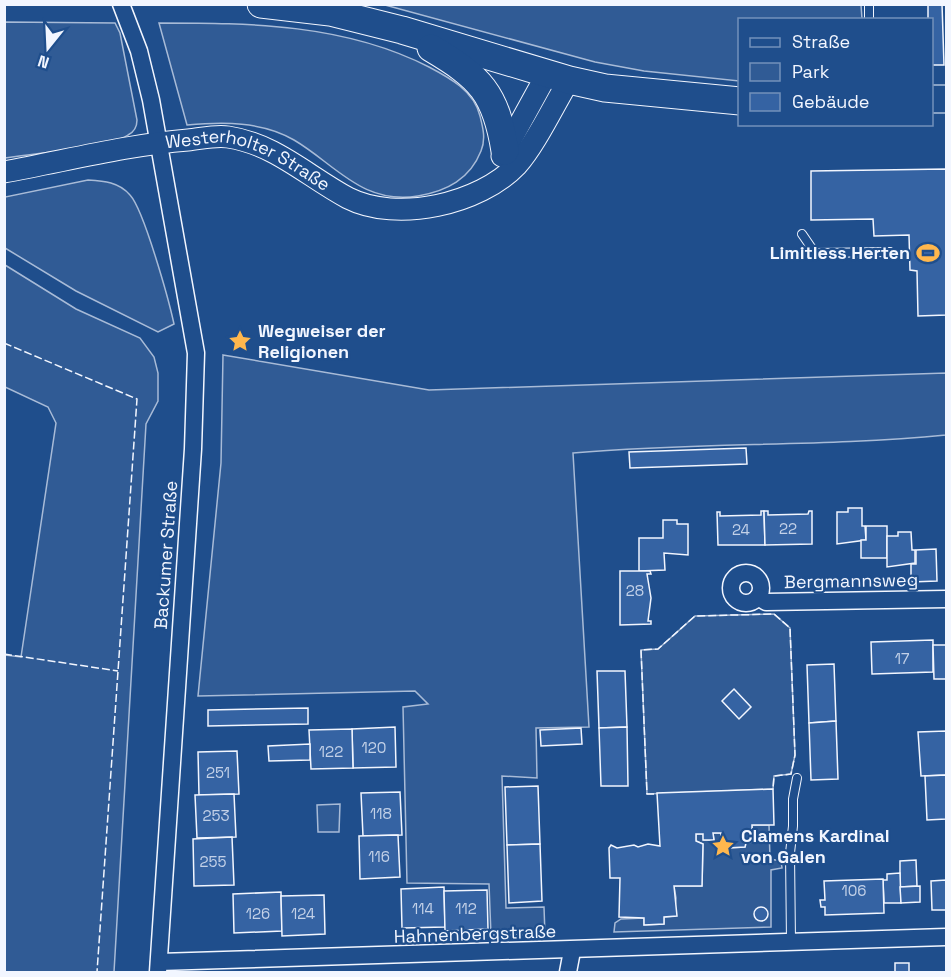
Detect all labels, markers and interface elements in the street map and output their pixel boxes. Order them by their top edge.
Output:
north arrow [18,18,78,78]
legend [738,18,933,126]
text: Straße [792,30,850,53]
text: N [35,50,52,73]
text: Park [792,60,830,83]
text: Gebäude [792,90,870,113]
street label: Westerholter Straße [164,124,335,196]
sports icon: Limitless Herten [915,240,941,266]
place label: Limitless Herten [770,241,910,264]
place label: Wegweiser der Religionen [258,319,386,363]
place icon: Wegweiser der Religionen [227,328,253,354]
street label: Backumer Straße [149,480,182,630]
house number: 22 [779,519,797,538]
house number: 24 [732,520,750,539]
street label: Bergmannsweg [784,568,918,593]
house number: 28 [626,581,644,600]
house number: 17 [895,649,909,668]
house number: 120 [362,738,386,757]
house number: 122 [319,742,343,761]
house number: 251 [206,763,230,782]
house number: 118 [370,804,392,823]
house number: 253 [202,806,230,825]
place label: Clamens Kardinal von Galen [741,824,890,868]
place icon: Clamens Kardinal von Galen [710,833,736,859]
house number: 116 [368,847,390,866]
house number: 255 [199,852,227,871]
house number: 106 [841,881,867,900]
house number: 114 [412,899,434,918]
house number: 112 [455,899,477,918]
house number: 126 [246,904,270,923]
house number: 124 [291,904,315,923]
street label: Hahnenbergstraße [393,919,557,948]

